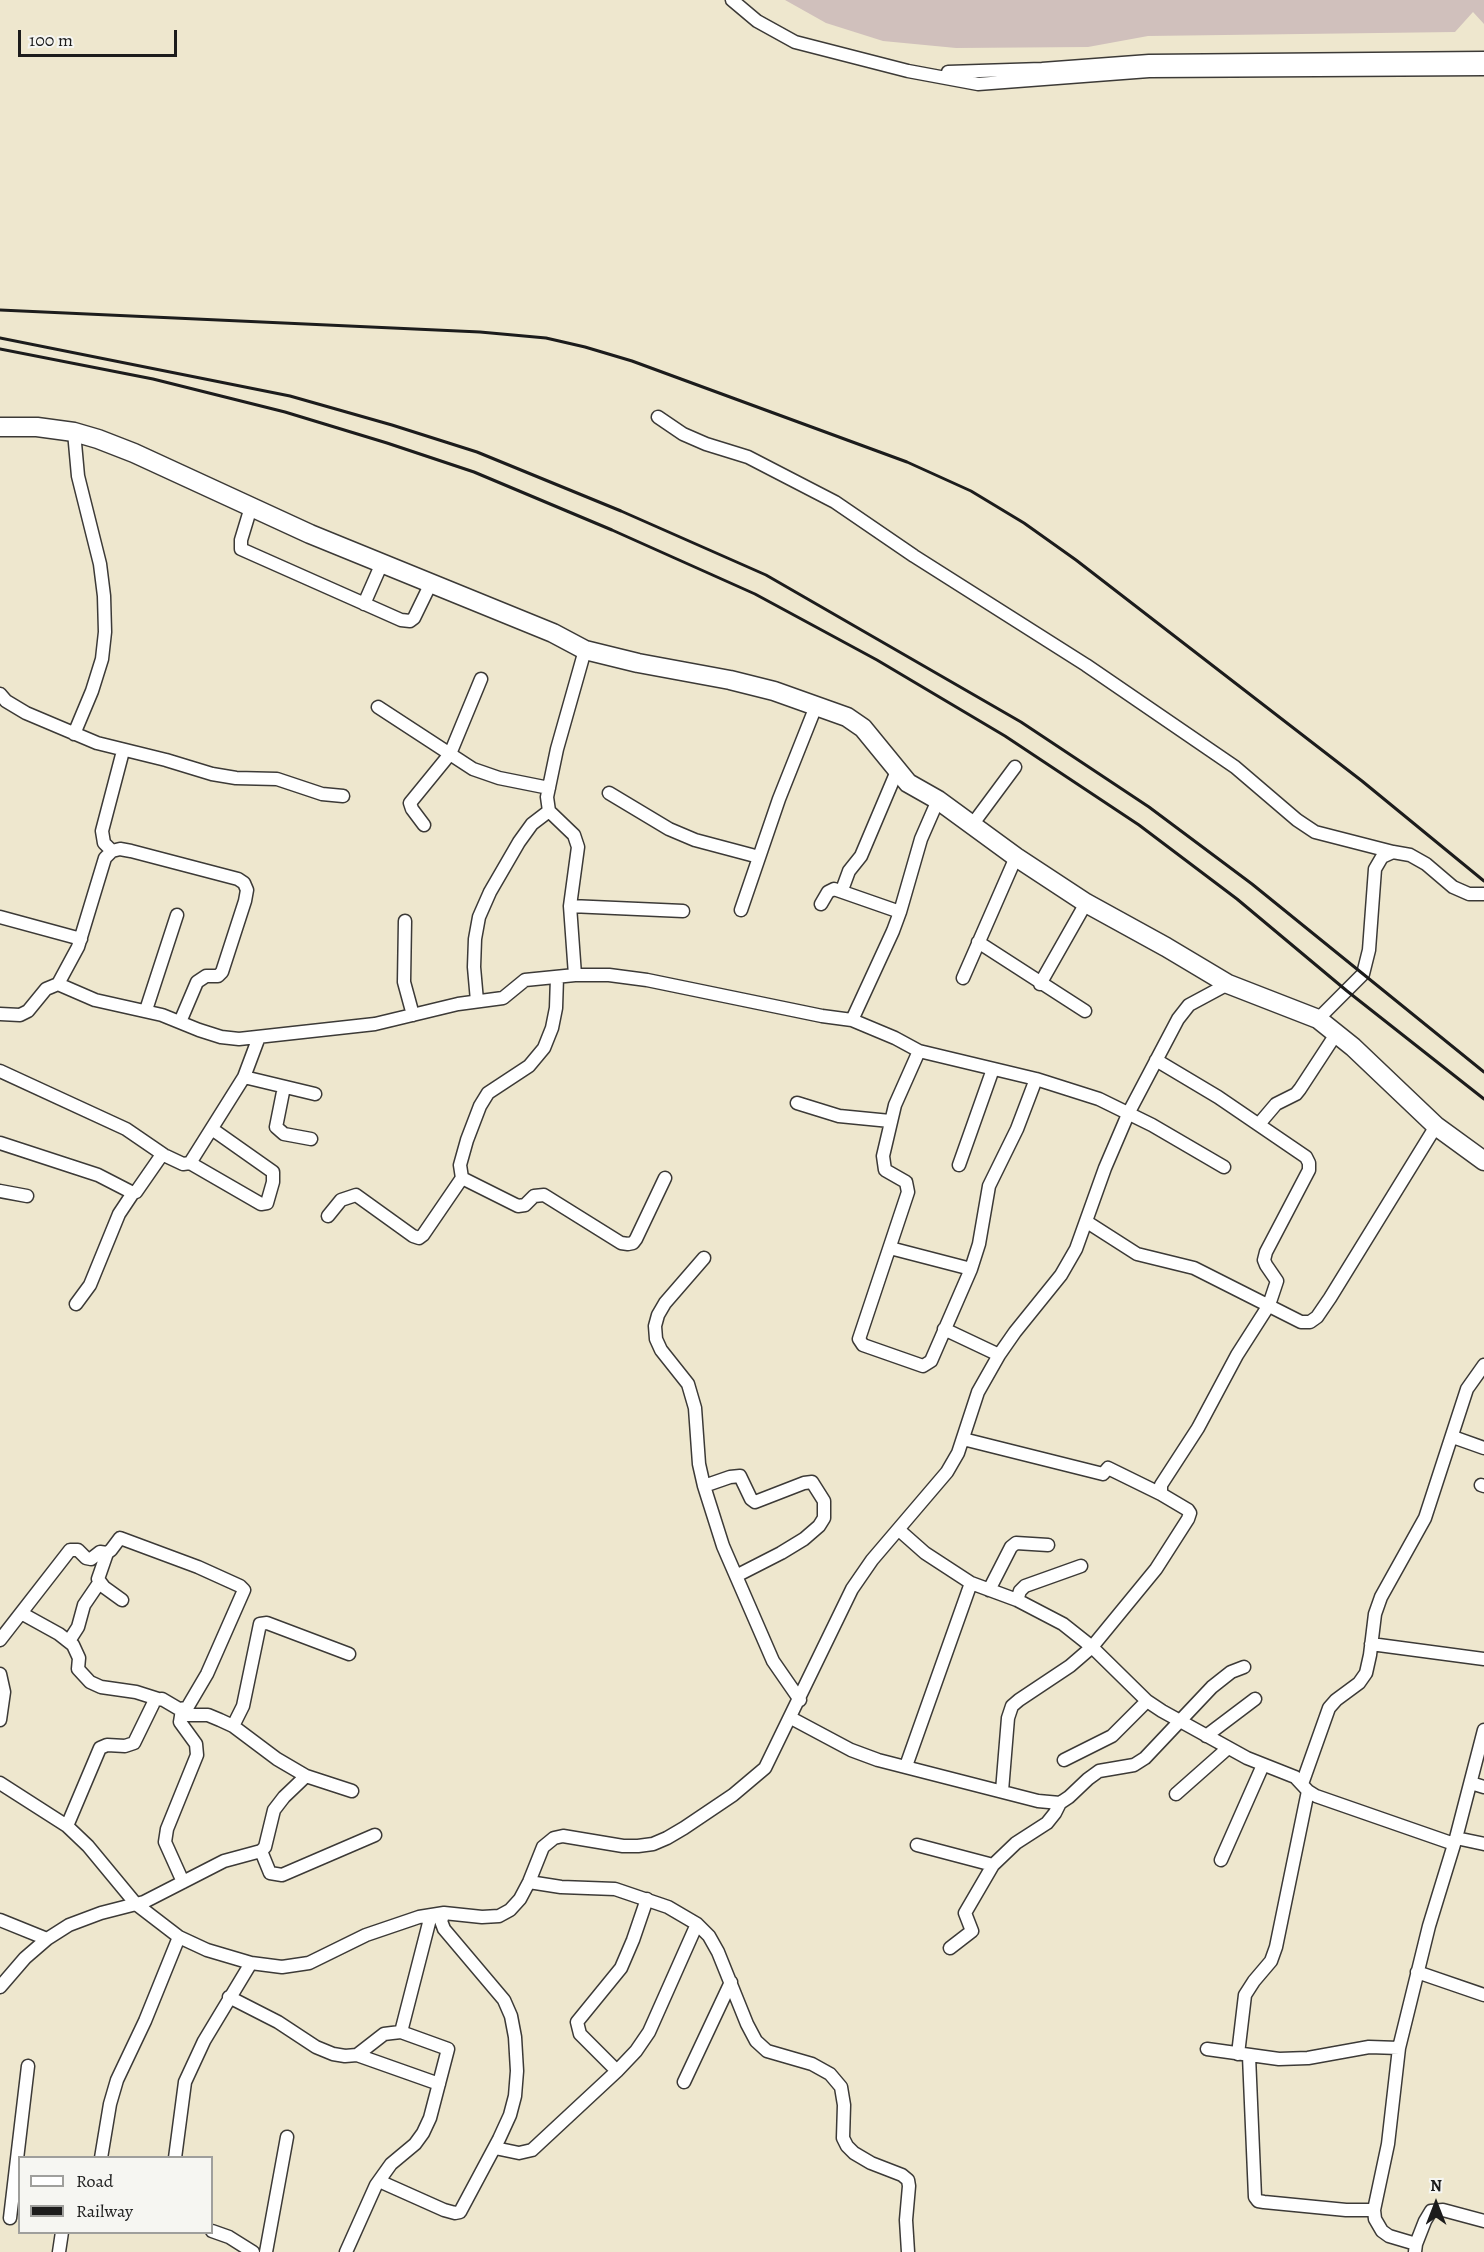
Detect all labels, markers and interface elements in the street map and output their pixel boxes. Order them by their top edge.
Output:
scale bar [21,18,180,56]
text: 100 m [29,28,73,52]
legend [18,2156,213,2234]
text: Road [76,2169,113,2193]
north arrow [1406,2174,1466,2234]
text: N [1430,2175,1442,2197]
text: Railway [76,2199,133,2223]

